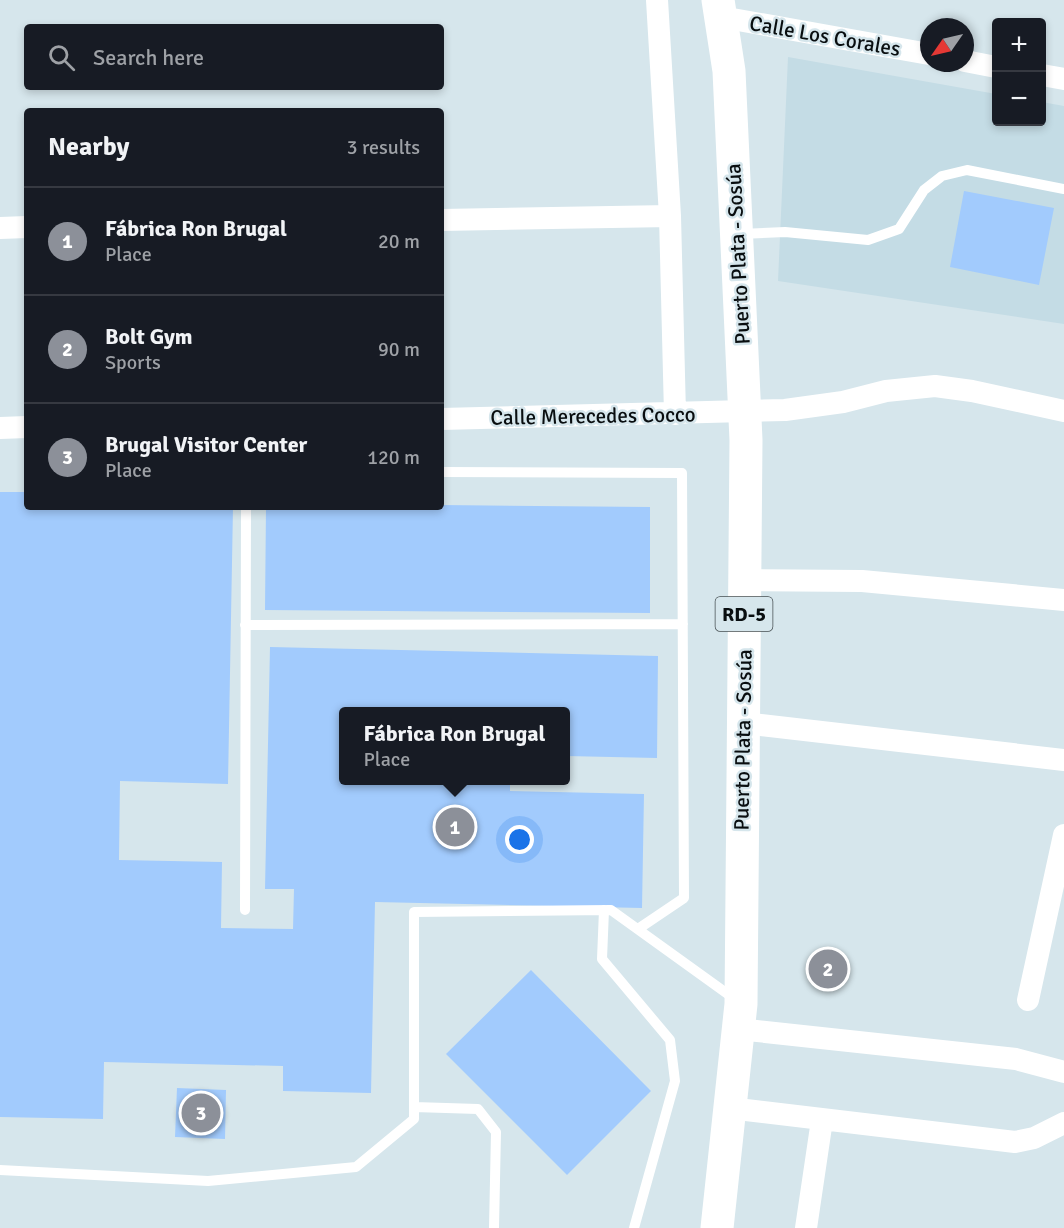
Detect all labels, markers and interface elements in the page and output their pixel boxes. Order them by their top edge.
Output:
street label: Calle Los Corales [748,10,902,62]
north arrow [920,18,974,72]
map controls [992,18,1046,126]
button: + [992,18,1046,72]
search box [24,24,444,90]
icon: search [45,41,78,74]
text: Search here [93,44,204,71]
button: − [992,72,1046,126]
text: Nearby [48,131,129,163]
text: 3 results [347,135,420,160]
street label: Puerto Plata - Sosúa [720,163,756,345]
text: Fábrica Ron Brugal [105,215,287,242]
text: 1 [62,229,73,254]
text: 20 m [378,229,420,254]
text: Place [105,242,152,267]
text: Bolt Gym [105,323,193,350]
text: 2 [62,337,73,362]
text: 90 m [378,337,420,362]
text: Sports [105,350,161,375]
street label: Calle Merecedes Cocco [490,401,696,431]
text: Brugal Visitor Center [105,431,307,458]
text: 3 [62,445,73,470]
text: 120 m [367,445,420,470]
text: Place [105,458,152,483]
road number: RD-5 [716,597,772,631]
street label: Puerto Plata - Sosúa [728,649,758,831]
popup [339,707,570,785]
text: Fábrica Ron Brugal [364,720,545,747]
text: Place [364,747,410,772]
pin: 1 [436,804,474,850]
your location [505,825,534,854]
pin: 2 [808,946,848,992]
pin: 3 [182,1090,220,1136]

